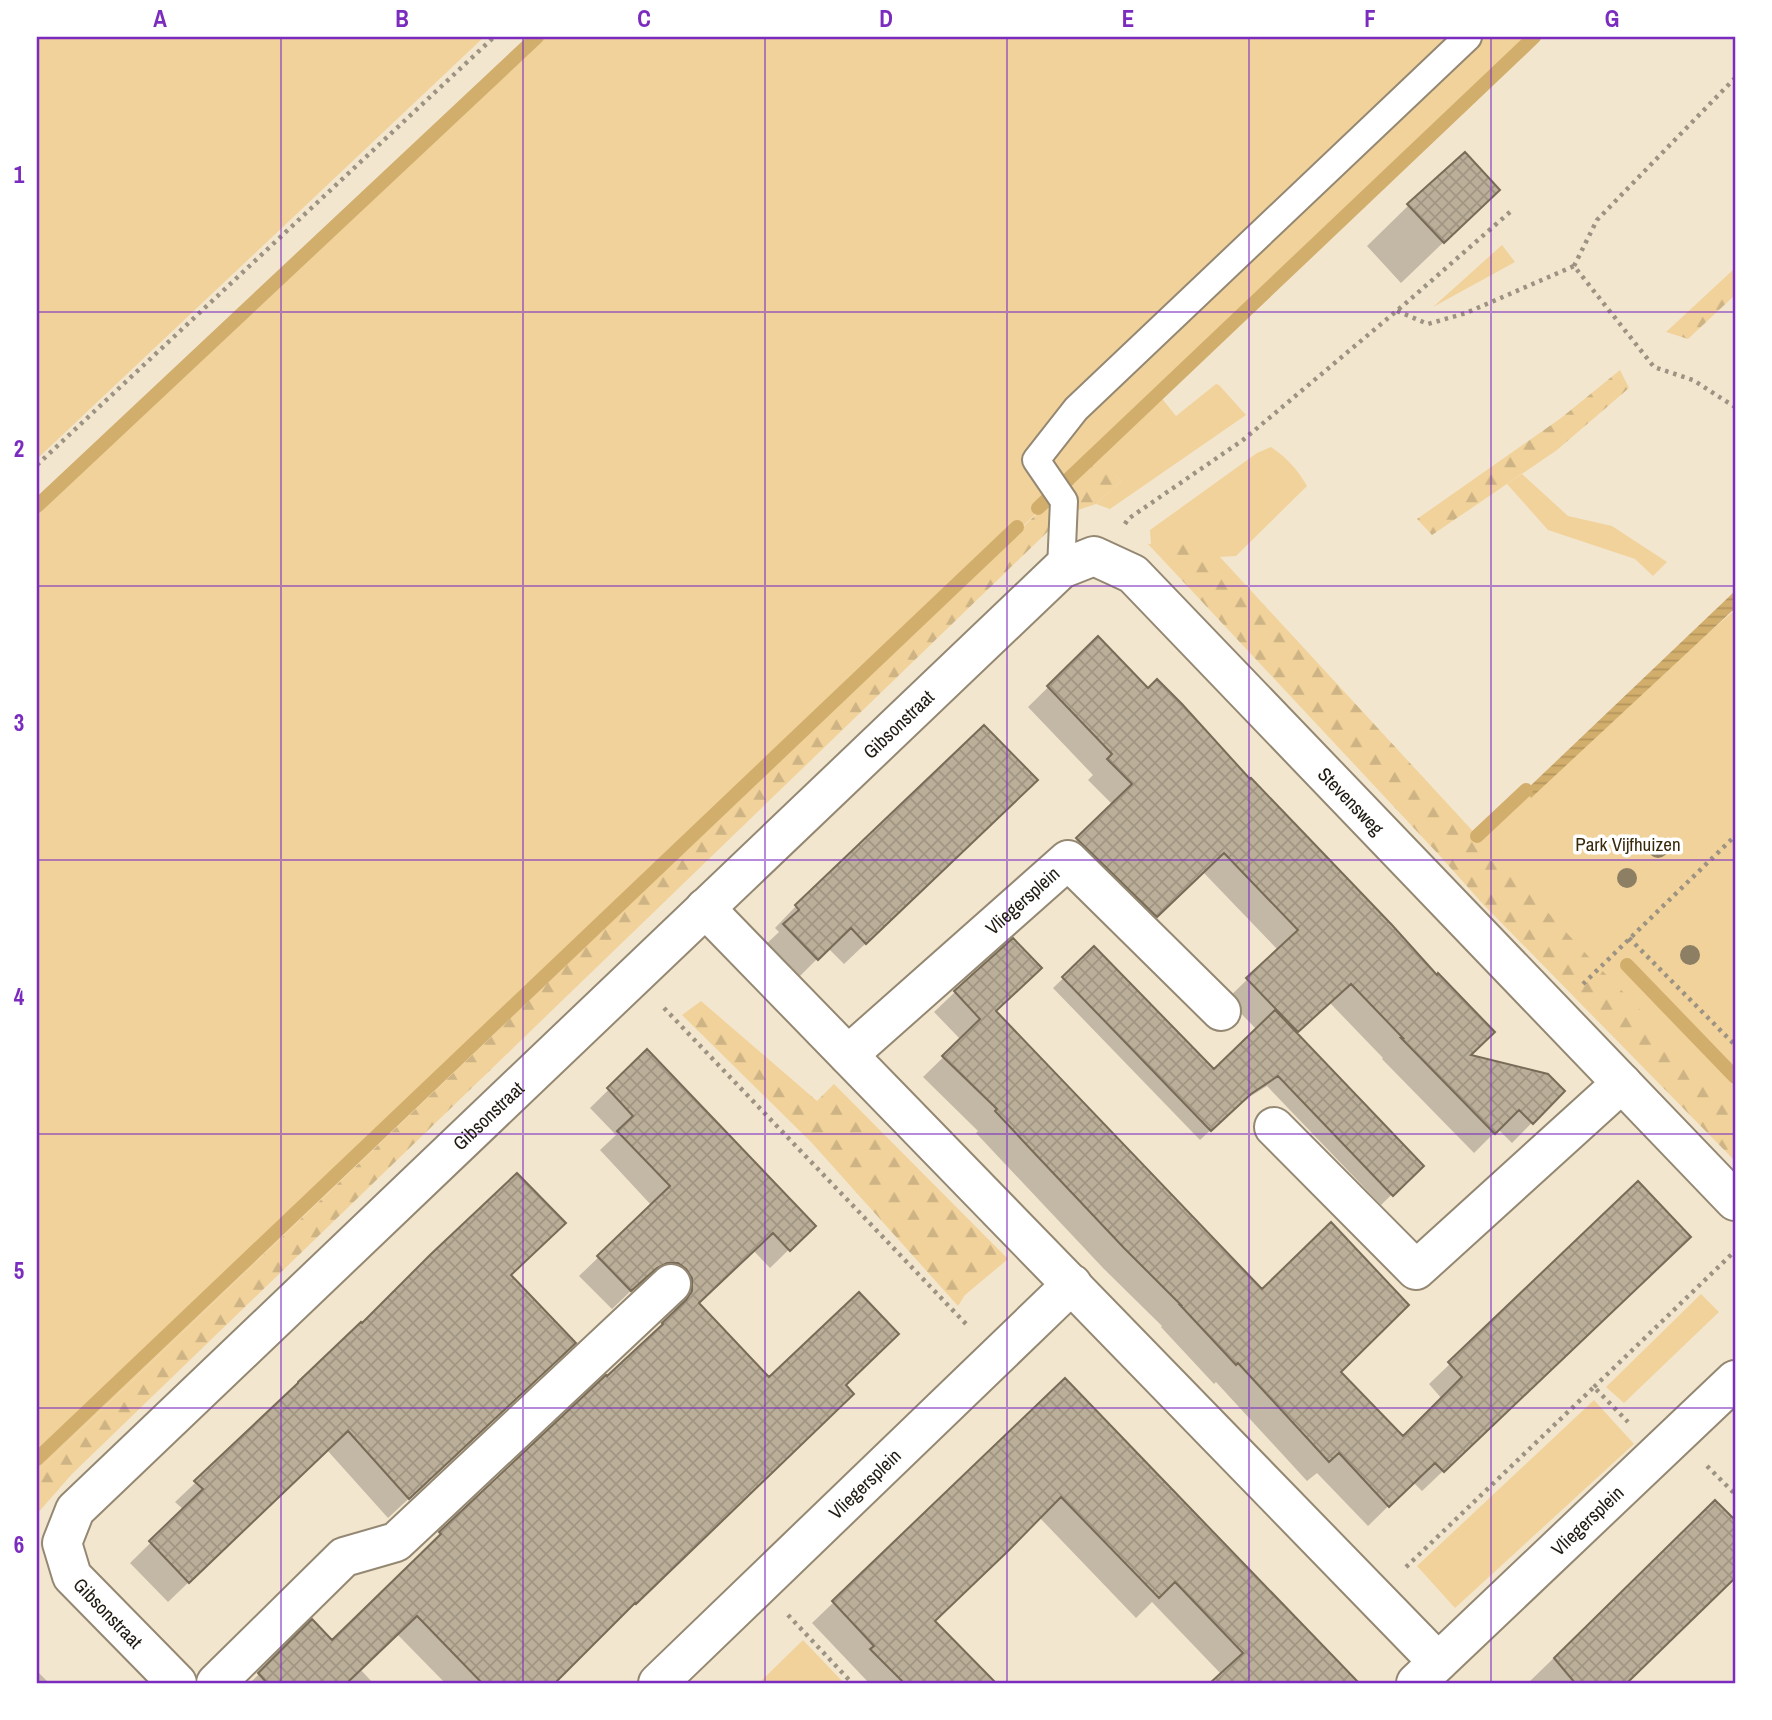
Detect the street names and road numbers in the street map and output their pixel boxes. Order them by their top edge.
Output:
street label: Gibsonstraat [857,684,940,764]
street label: Stevensweg [1312,761,1390,841]
street label: Vliegersplein [980,861,1065,940]
street label: Gibsonstraat [447,1075,530,1156]
street label: Vliegersplein [823,1443,906,1525]
street label: Vliegersplein [1545,1480,1629,1561]
street label: Gibsonstraat [68,1572,149,1655]

